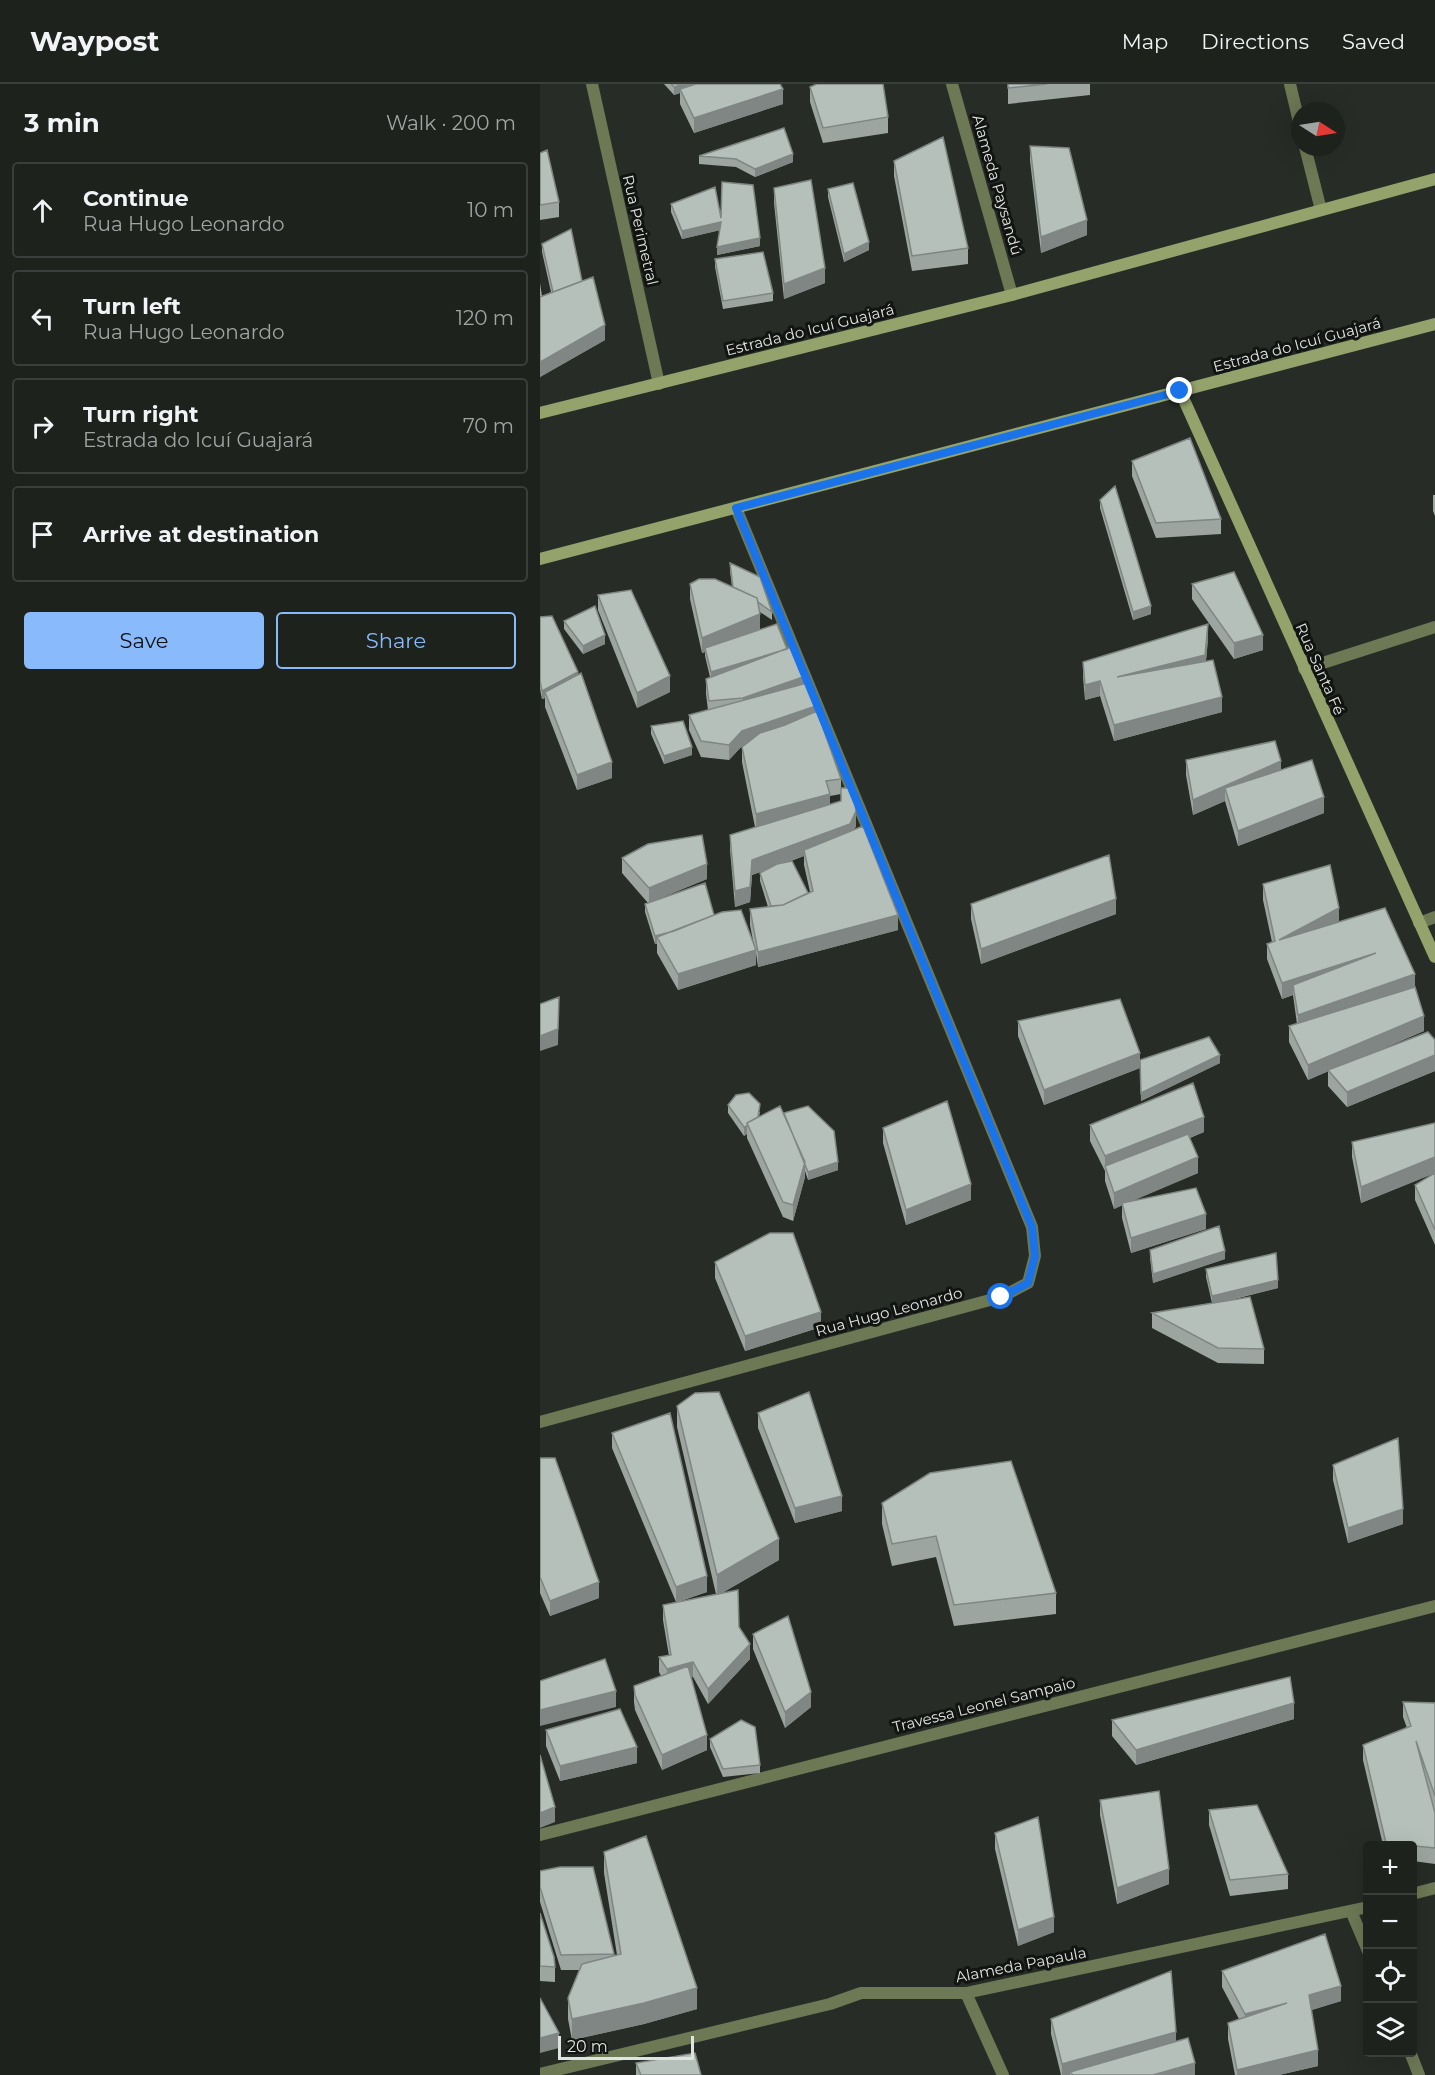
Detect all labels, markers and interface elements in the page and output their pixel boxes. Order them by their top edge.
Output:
text: Waypost [30,24,160,58]
text: Map [1122,29,1168,54]
text: Directions [1201,29,1309,54]
text: Saved [1342,29,1405,54]
north arrow [1291,102,1345,156]
text: 3 min [24,107,100,139]
text: Walk · 200 m [386,111,516,135]
street label: Alameda Paysandú [968,112,1027,257]
street label: Rua Perimetral [619,173,662,287]
text: Continue [83,185,189,212]
icon: ahead [26,194,59,227]
text: 10 m [467,198,514,222]
text: Rua Hugo Leonardo [83,212,285,236]
text: Turn left [83,293,181,320]
street label: Estrada do Icuí Guajará [724,299,896,360]
icon: left [26,302,59,335]
text: 120 m [456,306,514,330]
street label: Estrada do Icuí Guajará [1211,313,1383,376]
text: Rua Hugo Leonardo [83,320,285,344]
route end [1166,377,1192,403]
text: Turn right [83,401,198,428]
icon: right [26,410,59,443]
text: 70 m [463,414,514,438]
text: Estrada do Icuí Guajará [83,428,313,452]
icon: arrive [26,518,59,551]
text: Arrive at destination [83,521,319,548]
button: Save [24,612,264,669]
button: Share [276,612,516,669]
street label: Rua Santa Fé [1292,620,1349,718]
street label: Rua Hugo Leonardo [813,1283,964,1340]
route start [987,1283,1013,1309]
street label: Travessa Leonel Sampaio [891,1673,1077,1736]
map controls [1363,1841,1417,2057]
button: + [1363,1841,1417,1895]
button: − [1363,1895,1417,1949]
street label: Alameda Papaula [954,1943,1088,1987]
button: locate [1363,1949,1417,2003]
button: layers [1363,2003,1417,2057]
scale bar [558,2033,694,2060]
text: 20 m [567,2037,608,2056]

